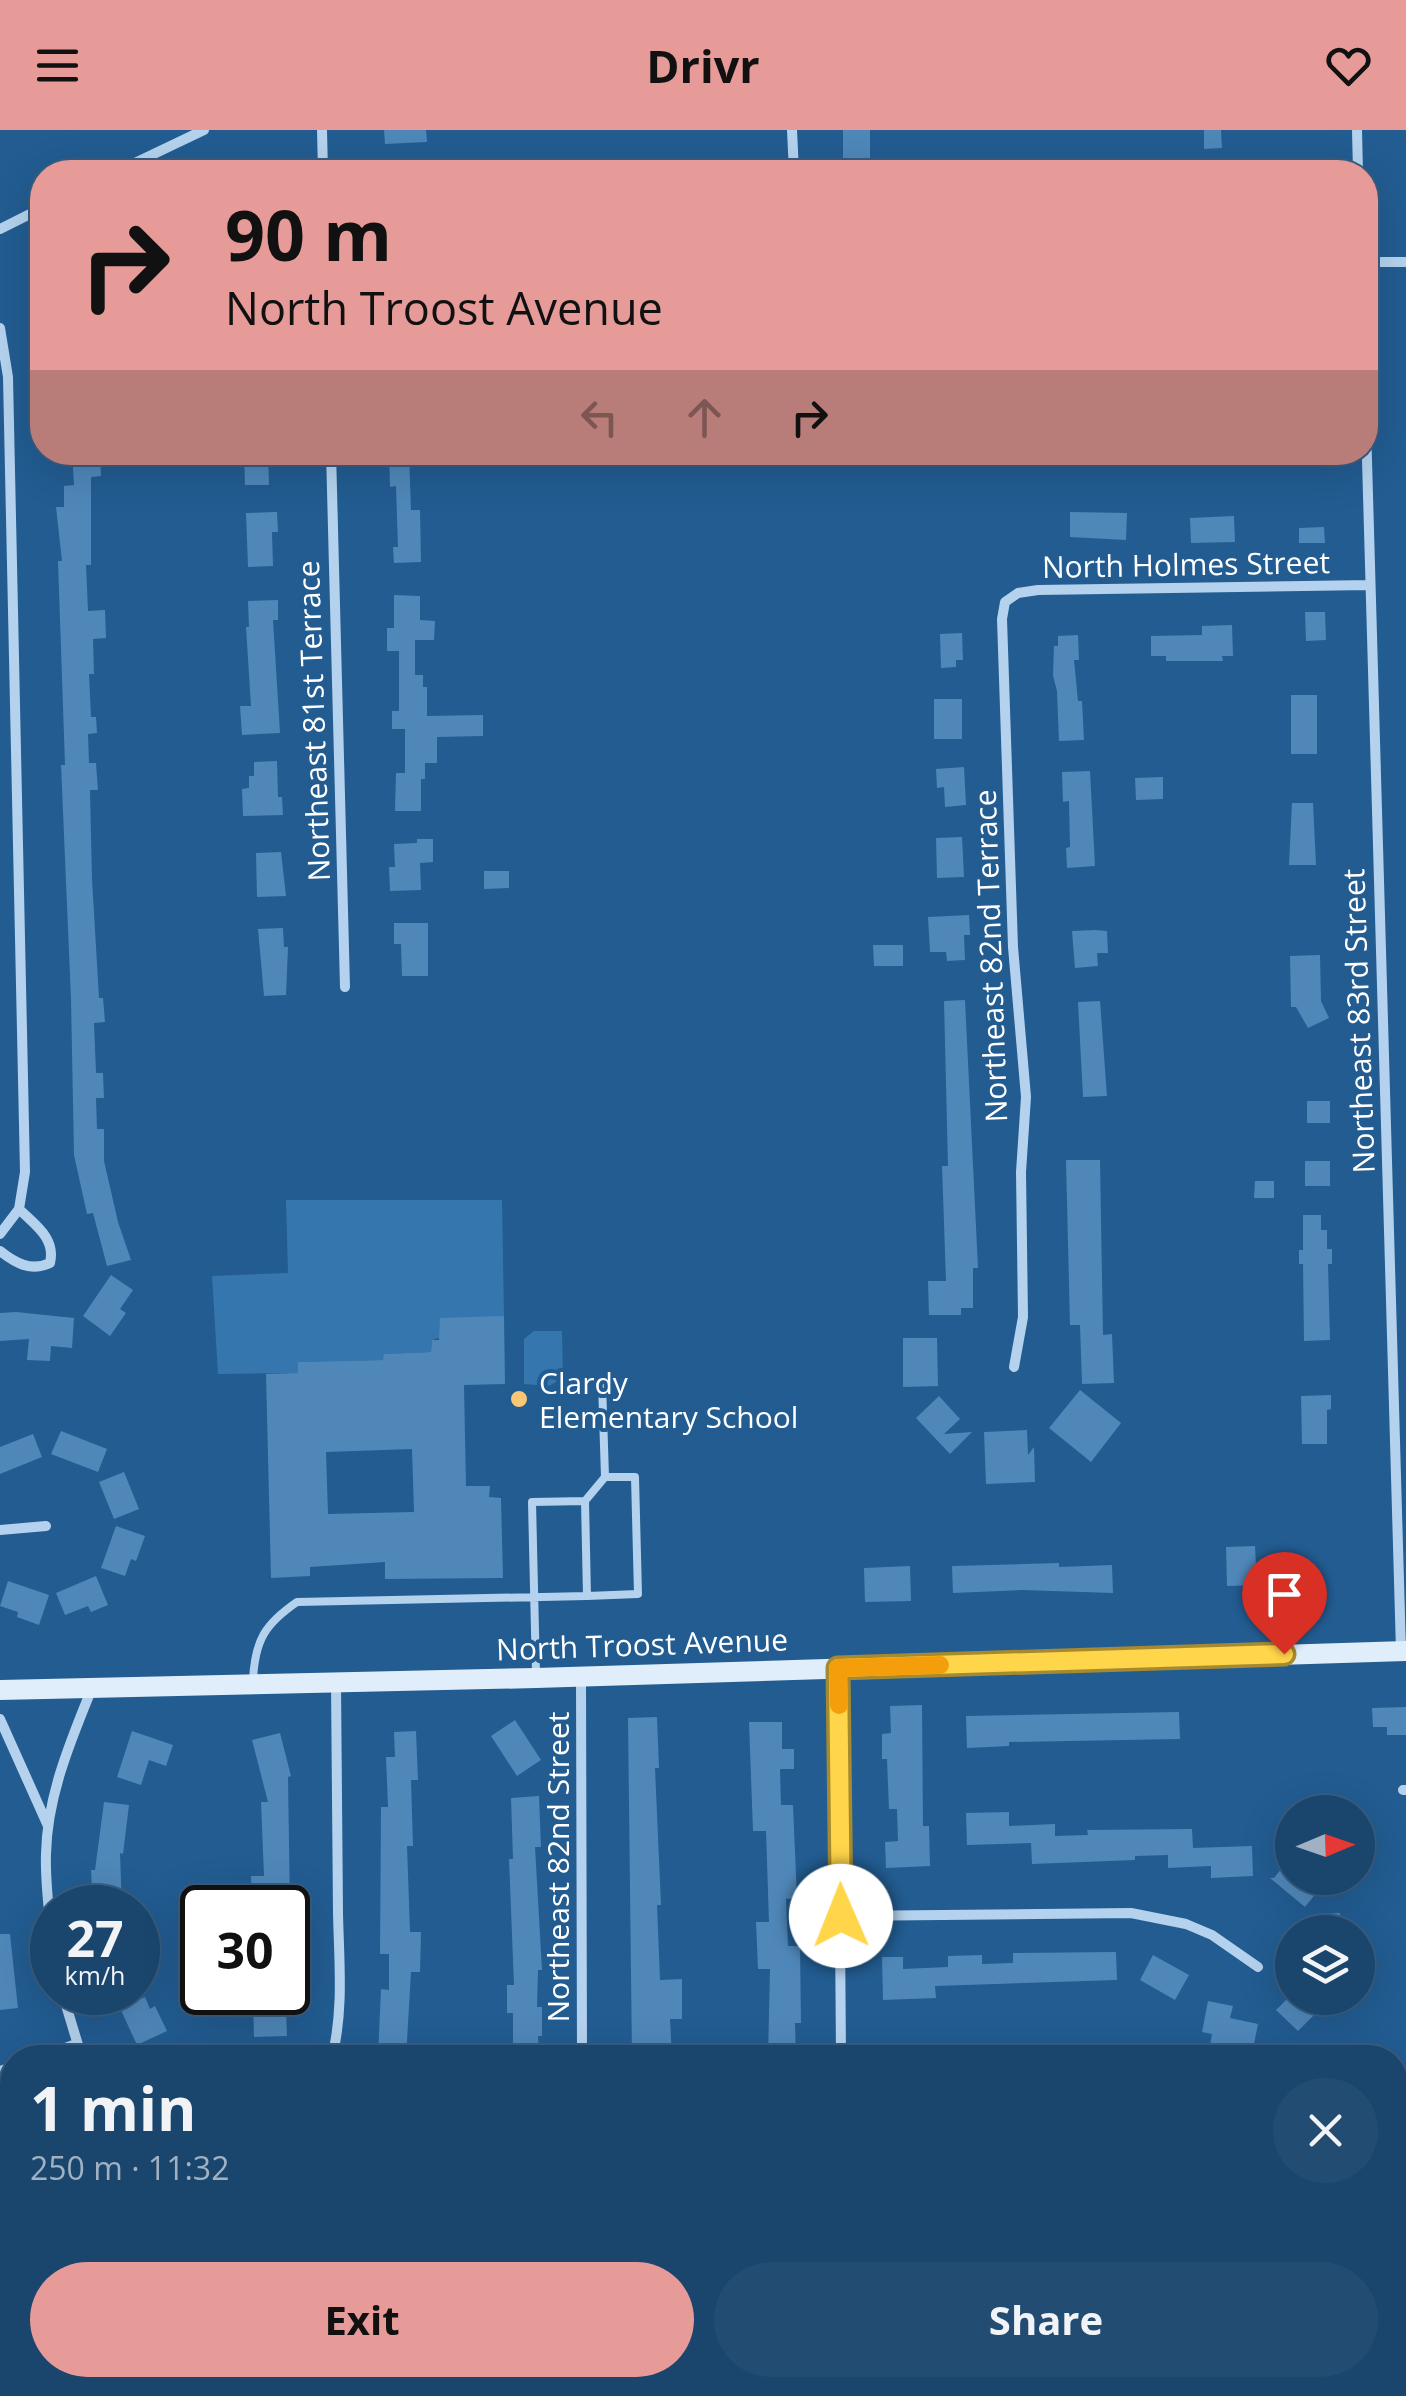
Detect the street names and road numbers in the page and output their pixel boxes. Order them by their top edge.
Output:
street label: North Holmes Street [1042,541,1330,587]
street label: Northeast 81st Terrace [287,560,339,882]
street label: Northeast 82nd Terrace [964,789,1016,1123]
street label: Northeast 83rd Street [1332,868,1384,1174]
street label: North Troost Avenue [495,1618,789,1670]
street label: Northeast 82nd Street [537,1712,578,2022]

